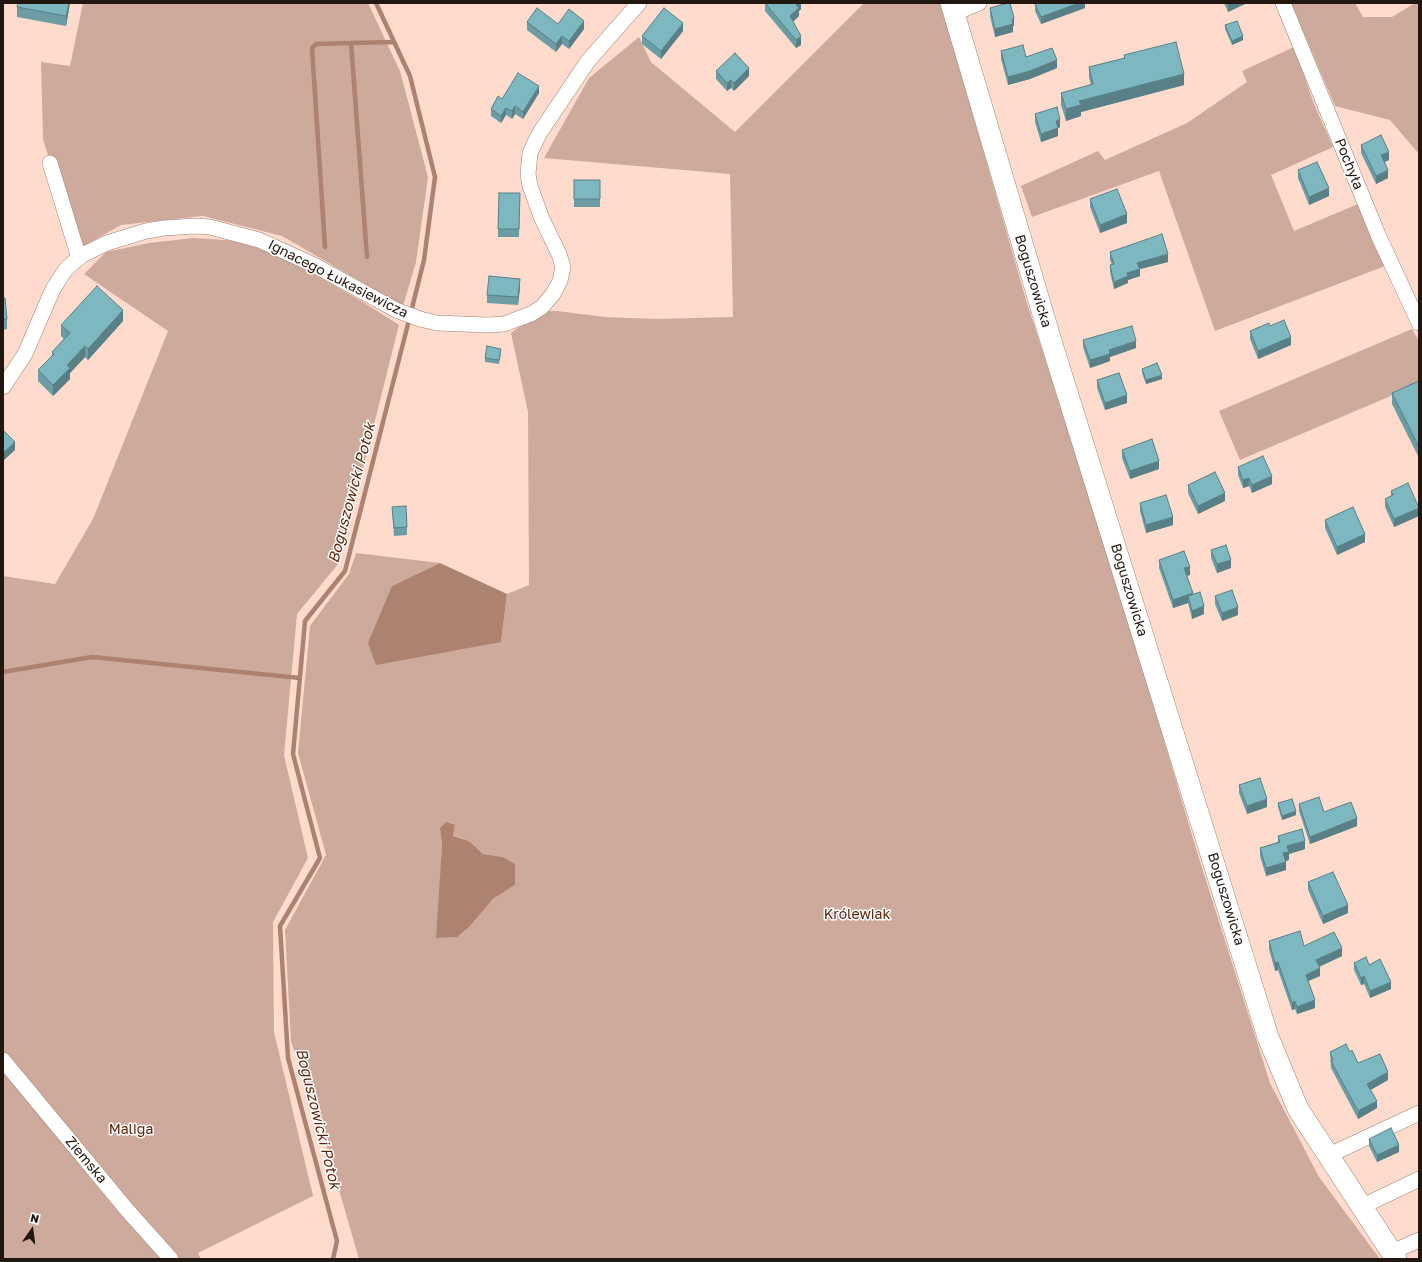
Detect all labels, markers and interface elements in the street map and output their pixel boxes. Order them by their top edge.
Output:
street label: Pochyła [1331,136,1367,192]
street label: Boguszowicka [1011,233,1055,329]
street label: Ignacego Łukasiewicza [265,236,411,322]
water label: Boguszowicki Potok [325,421,379,565]
street label: Boguszowicka [1107,542,1151,638]
street label: Boguszowicka [1204,851,1248,947]
park label: Królewiak [824,907,890,923]
water label: Boguszowicki Potok [292,1047,344,1191]
park label: Maliga [109,1122,153,1138]
street label: Ziemska [62,1133,110,1187]
north arrow [12,1210,52,1250]
text: N [29,1211,41,1225]

